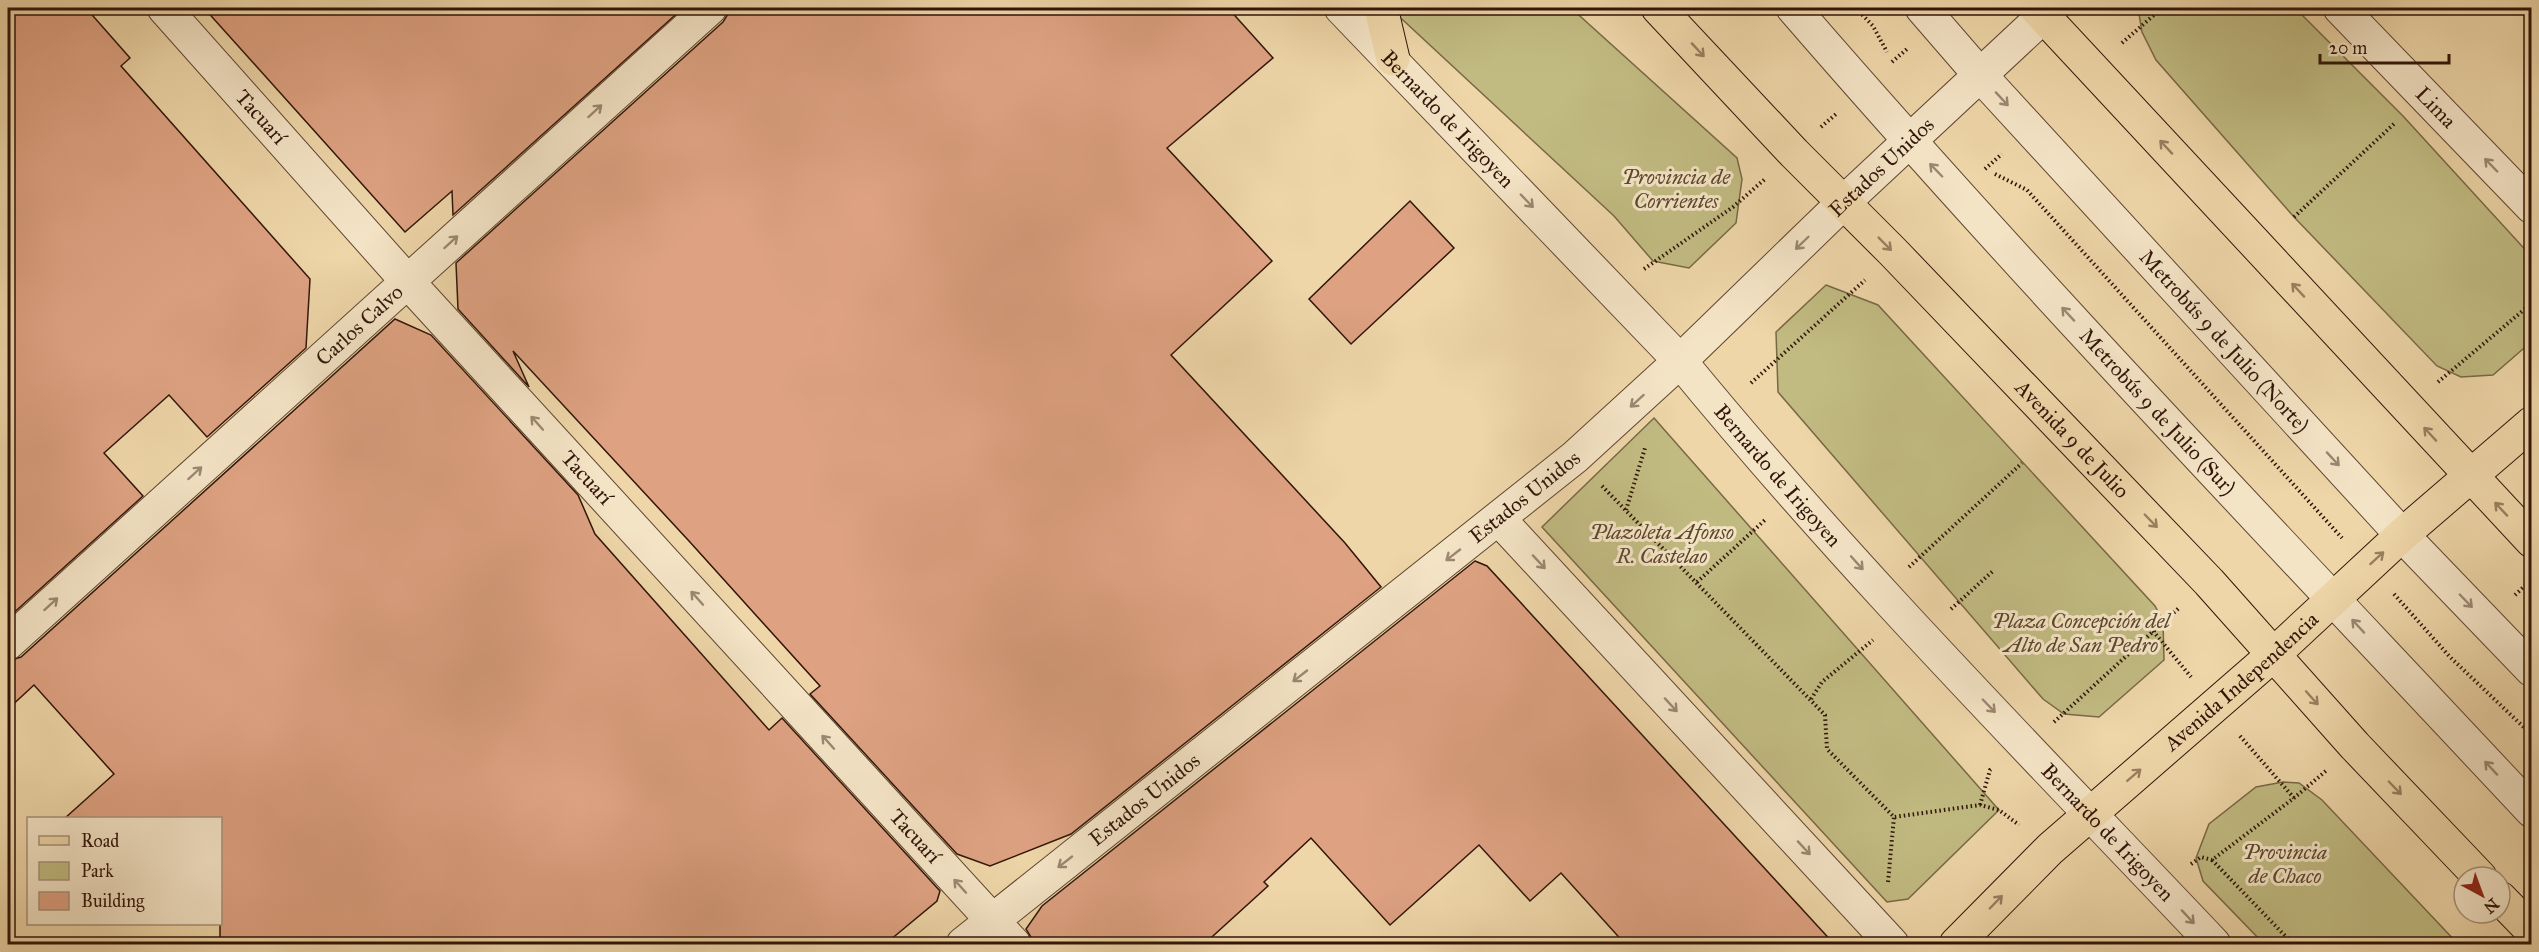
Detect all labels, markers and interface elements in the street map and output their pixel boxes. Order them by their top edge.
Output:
scale bar [2320,27,2449,65]
text: 20 m [2329,37,2367,59]
one-way arrow [1691,42,1705,57]
street label: Bernardo de Irigoyen [1376,45,1520,193]
street label: Lima [2410,81,2462,134]
street label: Tacuarí [230,84,293,151]
one-way arrow [1995,91,2009,106]
one-way arrow [588,104,603,118]
street label: Estados Unidos [1823,112,1940,223]
one-way arrow [2158,140,2173,155]
one-way arrow [2484,158,2498,173]
one-way arrow [1929,163,1944,178]
park label: Provincia de Corrientes [1622,164,1731,214]
one-way arrow [1520,193,1534,208]
one-way arrow [443,234,458,249]
one-way arrow [1794,236,1809,250]
one-way arrow [1878,236,1893,251]
street label: Metrobús 9 de Julio (Norte) [2134,244,2315,438]
street label: Carlos Calvo [310,279,409,371]
one-way arrow [2291,283,2305,298]
one-way arrow [2061,307,2075,322]
street label: Metrobús 9 de Julio (Sur) [2074,323,2241,500]
street label: Avenida 9 de Julio [2009,374,2135,504]
one-way arrow [1629,393,1644,408]
street label: Bernardo de Irigoyen [1708,399,1847,552]
one-way arrow [530,416,544,431]
one-way arrow [2423,426,2438,441]
street label: Tacuarí [556,445,619,511]
street label: Estados Unidos [1464,445,1586,549]
one-way arrow [2326,451,2340,466]
one-way arrow [187,466,202,480]
one-way arrow [2494,501,2508,516]
one-way arrow [2143,514,2158,529]
park label: Plazoleta Afonso R. Castelao [1590,519,1734,569]
one-way arrow [1446,549,1462,562]
one-way arrow [2370,551,2385,565]
one-way arrow [1532,554,1546,569]
one-way arrow [1850,555,1864,570]
one-way arrow [690,591,704,606]
one-way arrow [2459,594,2473,609]
one-way arrow [43,597,58,611]
street label: Avenida Independencia [2158,606,2324,757]
park label: Plaza Concepción del Alto de San Pedro [1992,608,2172,658]
one-way arrow [2350,619,2365,634]
one-way arrow [1293,670,1309,683]
one-way arrow [2305,690,2319,705]
one-way arrow [1664,697,1678,712]
one-way arrow [1982,698,1996,713]
one-way arrow [821,735,835,750]
street label: Estados Unidos [1084,747,1205,852]
street label: Bernardo de Irigoyen [2036,758,2180,907]
one-way arrow [2485,761,2499,776]
one-way arrow [2126,769,2142,782]
one-way arrow [2388,781,2402,796]
street label: Tacuarí [884,803,947,870]
legend [27,817,222,925]
text: Road [81,830,119,852]
park label: Provincia de Chaco [2243,839,2327,889]
one-way arrow [1797,841,1811,856]
one-way arrow [1057,856,1073,869]
text: Park [81,860,114,882]
north arrow [2452,865,2512,925]
one-way arrow [953,879,967,894]
text: Building [81,890,145,913]
text: N [2480,894,2503,918]
one-way arrow [1989,895,2004,910]
one-way arrow [2181,909,2195,924]

